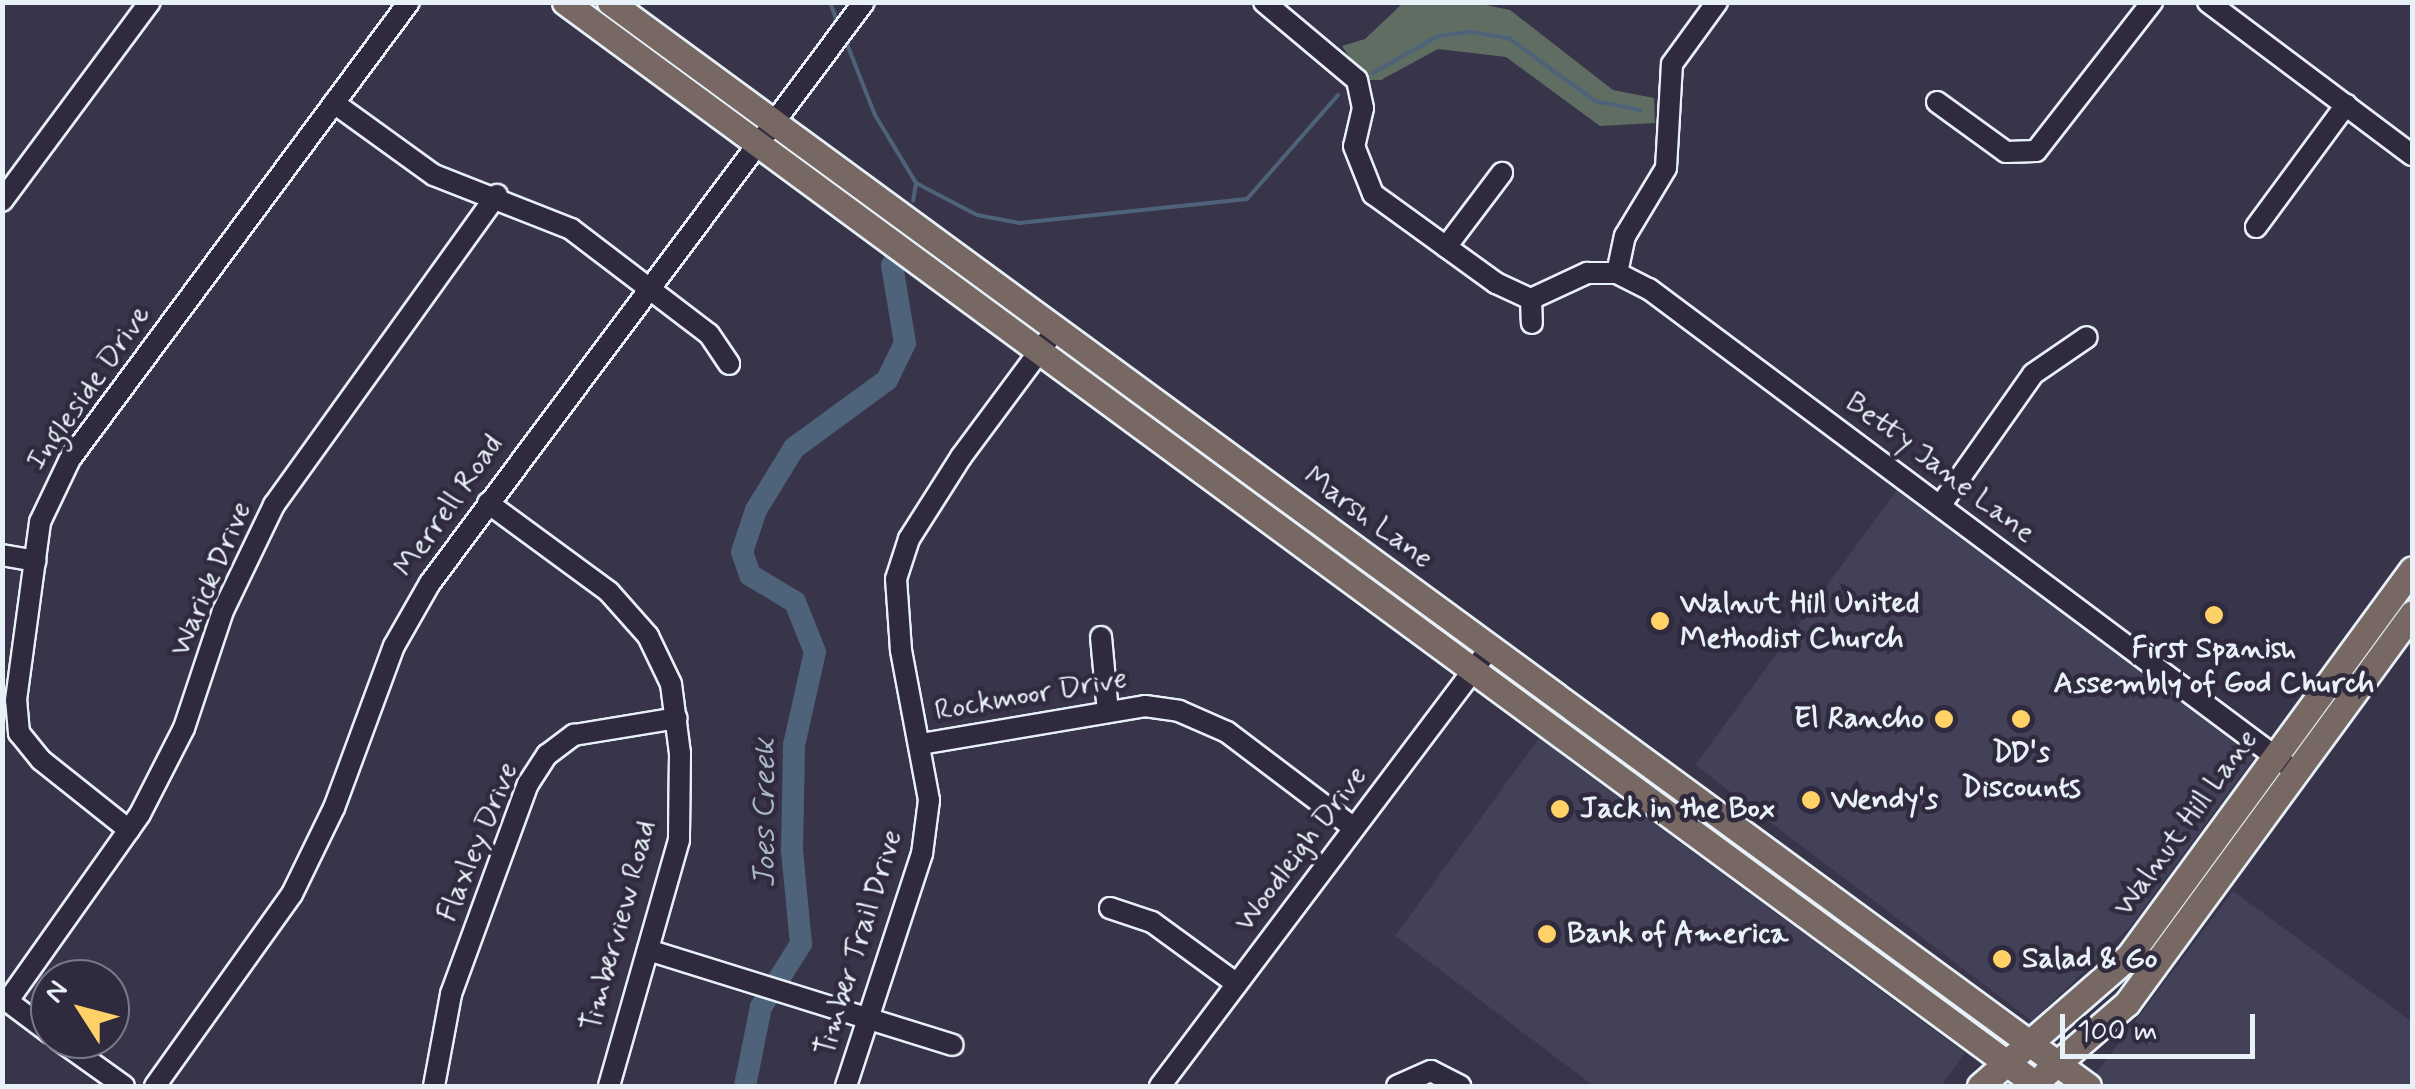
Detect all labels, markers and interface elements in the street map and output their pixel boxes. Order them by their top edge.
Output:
street label: Ingleside Drive [20,300,158,476]
street label: Betty Jane Lane [1841,387,2039,549]
street label: Merrell Road [387,429,511,583]
street label: Marsh Lane [1296,459,1440,577]
street label: Warick Drive [163,497,259,661]
place label: Walnut Hill United Methodist Church [1680,586,1919,656]
marker: First Spanish Assembly of God Church [2203,604,2225,626]
marker: Walnut Hill United Methodist Church [1649,610,1671,632]
place label: First Spanish Assembly of God Church [2054,631,2374,702]
street label: Rockmoor Drive [933,661,1129,729]
place label: El Rancho [1799,701,1924,737]
marker: El Rancho [1933,708,1955,730]
marker: DD's Discounts [2010,708,2032,730]
street label: Walnut Hill Lane [2106,723,2266,923]
place label: DD's Discounts [1961,735,2081,806]
water label: Joes Creek [746,739,784,887]
street label: Flaxley Drive [430,758,526,926]
street label: Woodleigh Drive [1228,760,1374,938]
place label: Wendy's [1831,782,1938,818]
marker: Wendy's [1800,789,1822,811]
place label: Jack in the Box [1580,791,1775,827]
marker: Jack in the Box [1549,798,1571,820]
street label: Timberview Road [573,816,665,1036]
street label: Timber Trail Drive [809,829,909,1057]
place label: Bank of America [1567,916,1779,952]
marker: Bank of America [1536,923,1558,945]
place label: Salad & Go [2022,941,2158,977]
marker: Salad & Go [1991,948,2013,970]
north arrow [30,959,130,1059]
text: N [36,974,77,1011]
scale bar [2065,994,2260,1056]
text: 100 m [2077,1012,2158,1051]

